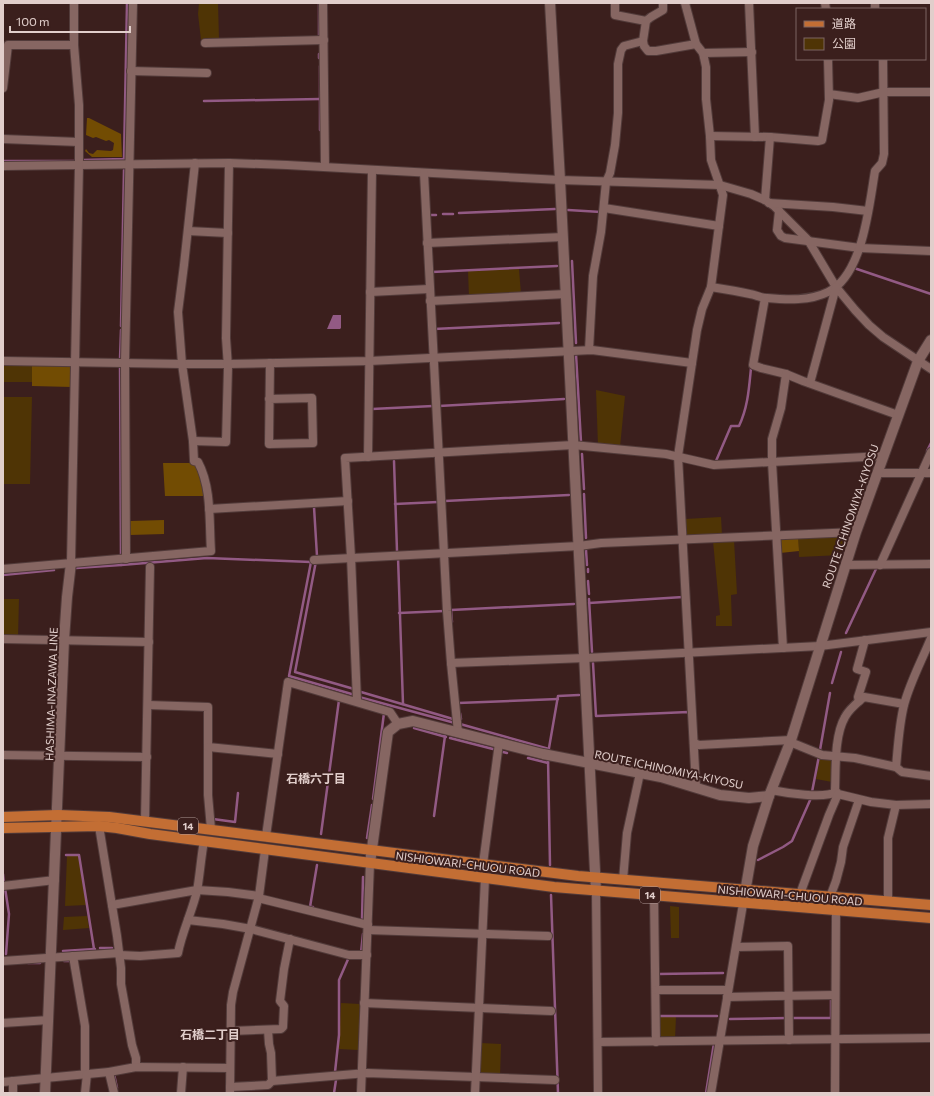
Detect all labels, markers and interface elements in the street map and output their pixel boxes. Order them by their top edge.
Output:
scale bar [10,8,130,34]
legend [796,8,926,60]
text: 100 m [16,14,50,28]
text: 道路 [832,16,856,30]
text: 公園 [832,36,856,50]
street label: ROUTE ICHINOMIYA-KIYOSU [819,442,881,590]
street label: HASHIMA-INAZAWA LINE [42,627,60,761]
street label: ROUTE ICHINOMIYA-KIYOSU [594,747,744,791]
district label: 石橋六丁目 [286,771,346,785]
road number: 14 [178,818,198,834]
street label: NISHIOWARI-CHUOU ROAD [395,849,541,879]
street label: NISHIOWARI-CHUOU ROAD [717,882,863,908]
road number: 14 [640,887,660,903]
district label: 石橋二丁目 [180,1027,240,1041]

